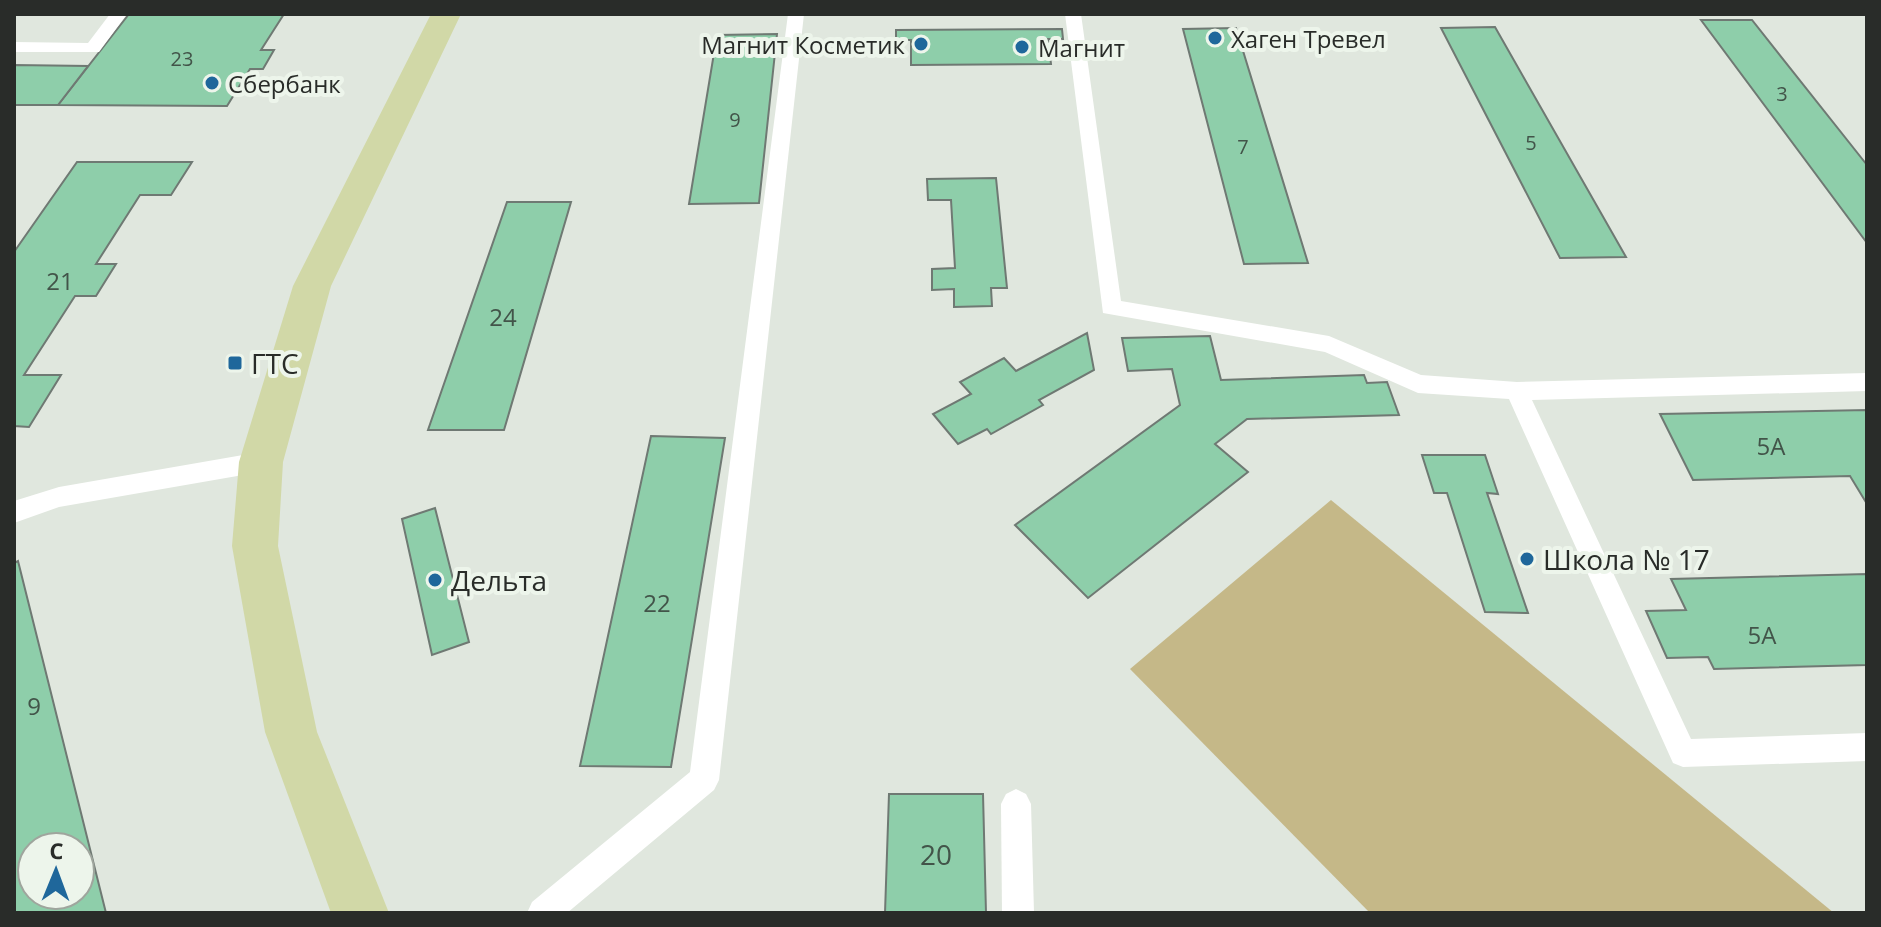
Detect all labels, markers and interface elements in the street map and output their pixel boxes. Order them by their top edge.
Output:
place label: Хаген Тревел [1231,22,1386,55]
place label: Магнит Косметик [701,28,906,61]
marker: Хаген Тревел [1206,29,1224,47]
place label: Магнит [1038,31,1125,64]
marker: Магнит Косметик [912,35,930,53]
marker: Магнит [1013,38,1031,56]
house number: 23 [171,45,193,72]
place label: Сбербанк [228,67,341,100]
marker: Сбербанк [203,74,221,92]
house number: 3 [1776,80,1788,107]
house number: 9 [729,106,741,133]
house number: 5 [1525,129,1537,156]
house number: 7 [1237,133,1249,160]
house number: 21 [46,264,74,297]
house number: 24 [489,300,517,333]
place label: ГТС [251,344,299,382]
marker: ГТС [226,354,244,372]
house number: 5А [1757,429,1786,462]
place label: Школа № 17 [1543,540,1710,578]
marker: Школа № 17 [1518,550,1536,568]
place label: Дельта [451,561,547,599]
marker: Дельта [426,571,444,589]
house number: 22 [643,586,671,619]
house number: 5А [1748,618,1777,651]
house number: 9 [27,689,41,722]
north arrow [16,831,96,911]
text: С [49,835,64,865]
house number: 20 [920,835,952,873]

